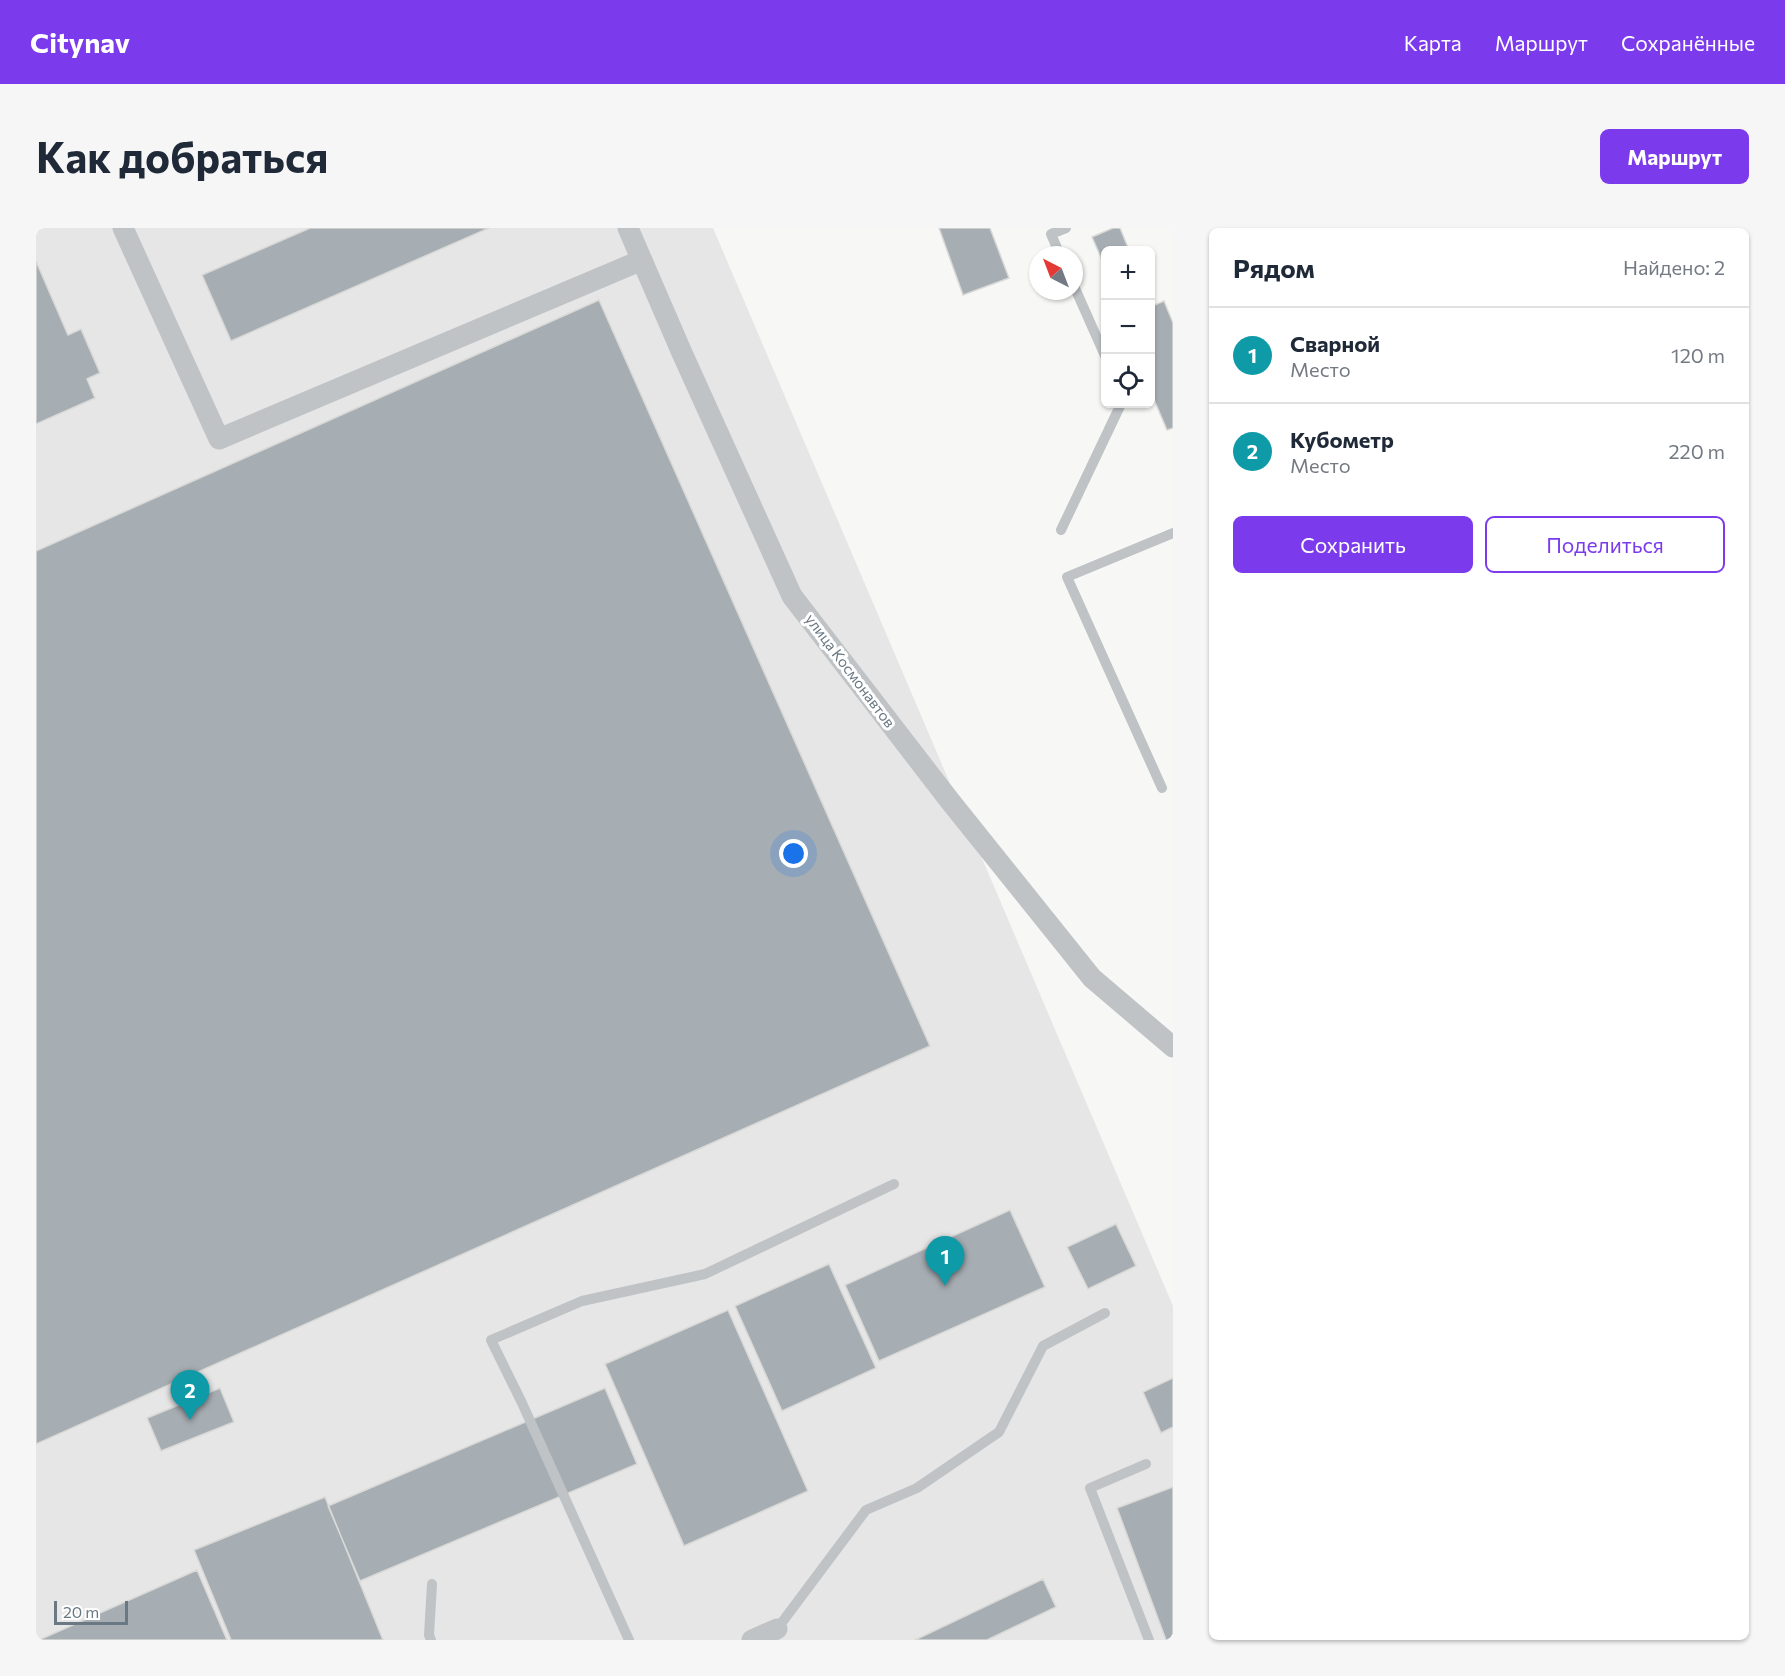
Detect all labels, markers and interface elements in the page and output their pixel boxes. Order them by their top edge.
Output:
text: Citynav [30,25,130,59]
text: Карта [1404,30,1462,55]
text: Маршрут [1495,30,1588,55]
text: Сохранённые [1621,30,1755,55]
button: Маршрут [1600,129,1749,184]
text: Как добраться [36,130,328,182]
north arrow [1029,246,1083,300]
map controls [1101,246,1155,408]
button: + [1101,246,1155,300]
text: Рядом [1233,252,1315,283]
text: Найдено: 2 [1623,255,1725,279]
button: − [1101,300,1155,354]
text: Сварной [1290,330,1380,357]
text: 1 [1248,343,1257,367]
text: 120 m [1671,343,1725,367]
button: locate [1101,354,1155,408]
text: Место [1290,357,1351,381]
text: Кубометр [1290,426,1394,453]
text: 2 [1247,439,1258,463]
text: 220 m [1669,439,1725,463]
text: Место [1290,453,1351,477]
button: Сохранить [1233,516,1473,573]
button: Поделиться [1485,516,1725,573]
street label: улица Космонавтов [802,610,899,731]
your location [779,839,808,868]
pin: 1 [926,1236,964,1286]
pin: 2 [170,1370,210,1420]
scale bar [54,1598,128,1626]
text: 20 m [63,1602,99,1621]

